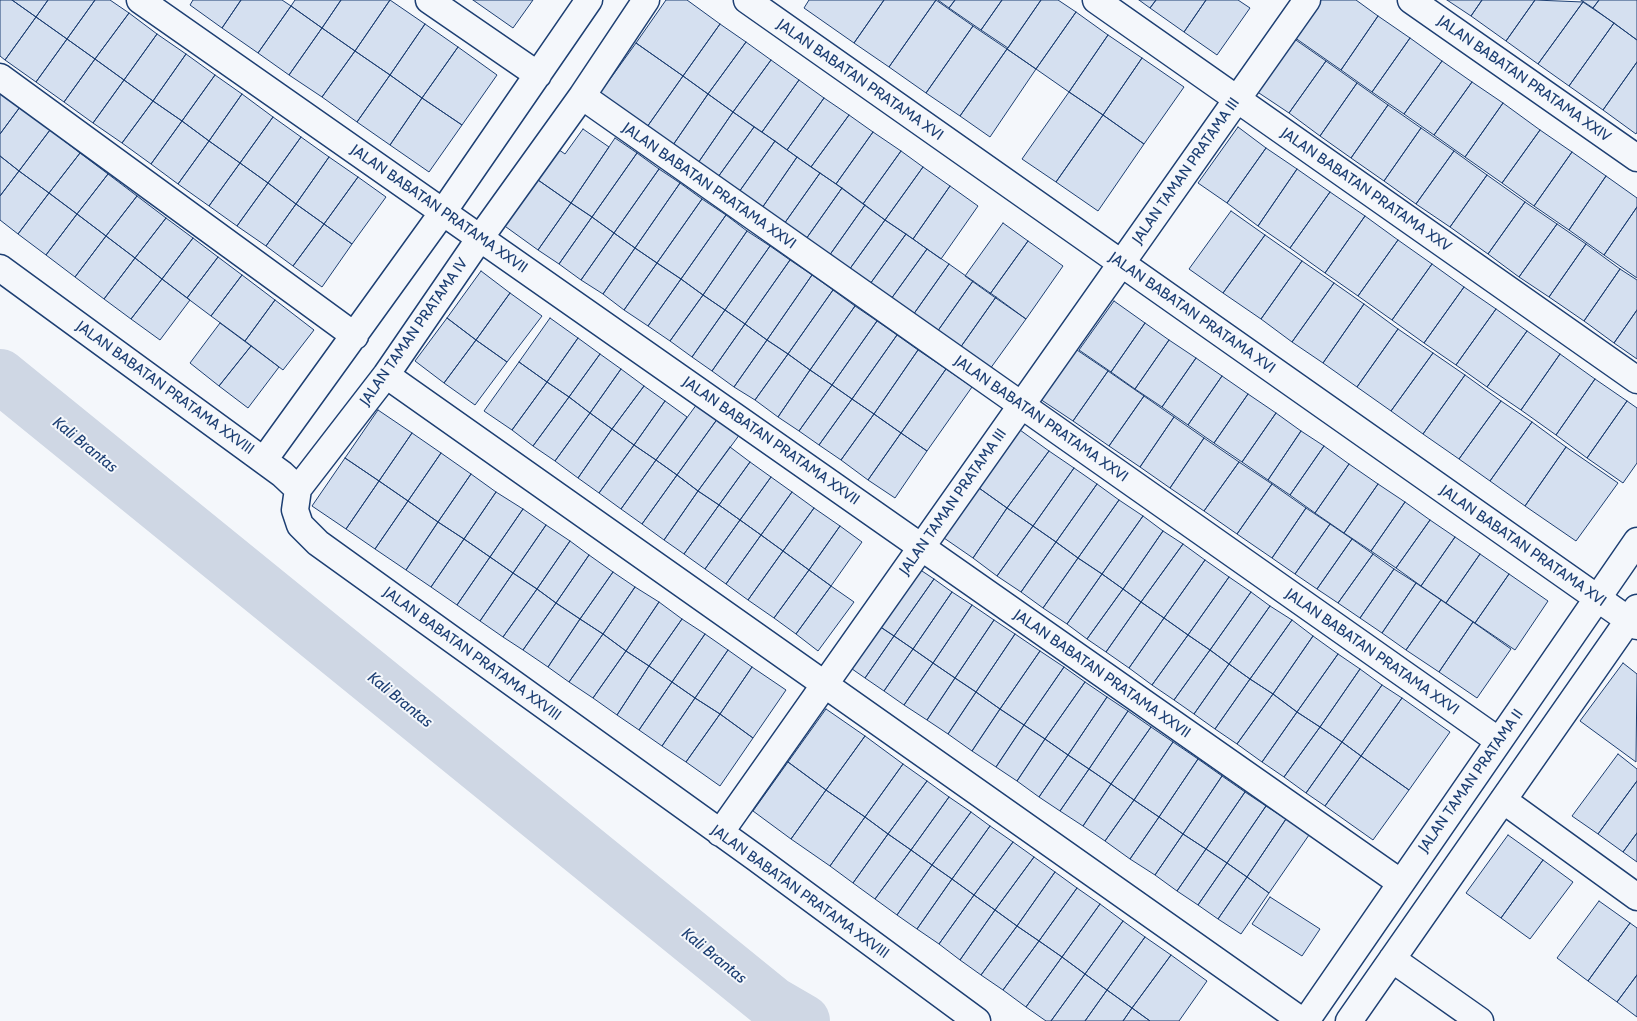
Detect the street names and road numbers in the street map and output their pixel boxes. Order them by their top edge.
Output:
street label: JALAN BABATAN PRATAMA XXIV [1434,12,1614,146]
street label: JALAN BABATAN PRATAMA XVI [773,16,947,144]
street label: JALAN TAMAN PRATAMA III [1129,94,1243,248]
street label: JALAN BABATAN PRATAMA XXVI [619,119,799,253]
street label: JALAN BABATAN PRATAMA XXV [1277,124,1455,256]
street label: JALAN BABATAN PRATAMA XXVII [347,141,531,277]
street label: JALAN BABATAN PRATAMA XVI [1105,249,1279,377]
street label: JALAN TAMAN PRATAMA IV [356,255,472,409]
street label: JALAN BABATAN PRATAMA XXVIII [73,317,257,459]
street label: JALAN BABATAN PRATAMA XXVI [951,352,1131,486]
street label: JALAN BABATAN PRATAMA XXVII [679,373,863,509]
street label: JALAN TAMAN PRATAMA III [896,425,1010,579]
street label: JALAN BABATAN PRATAMA XVI [1436,482,1610,610]
street label: JALAN BABATAN PRATAMA XXVIII [380,583,564,725]
street label: JALAN BABATAN PRATAMA XXVI [1282,585,1462,719]
street label: JALAN BABATAN PRATAMA XXVII [1010,606,1194,742]
street label: JALAN TAMAN PRATAMA II [1415,706,1527,856]
street label: JALAN BABATAN PRATAMA XXVIII [708,821,892,963]

